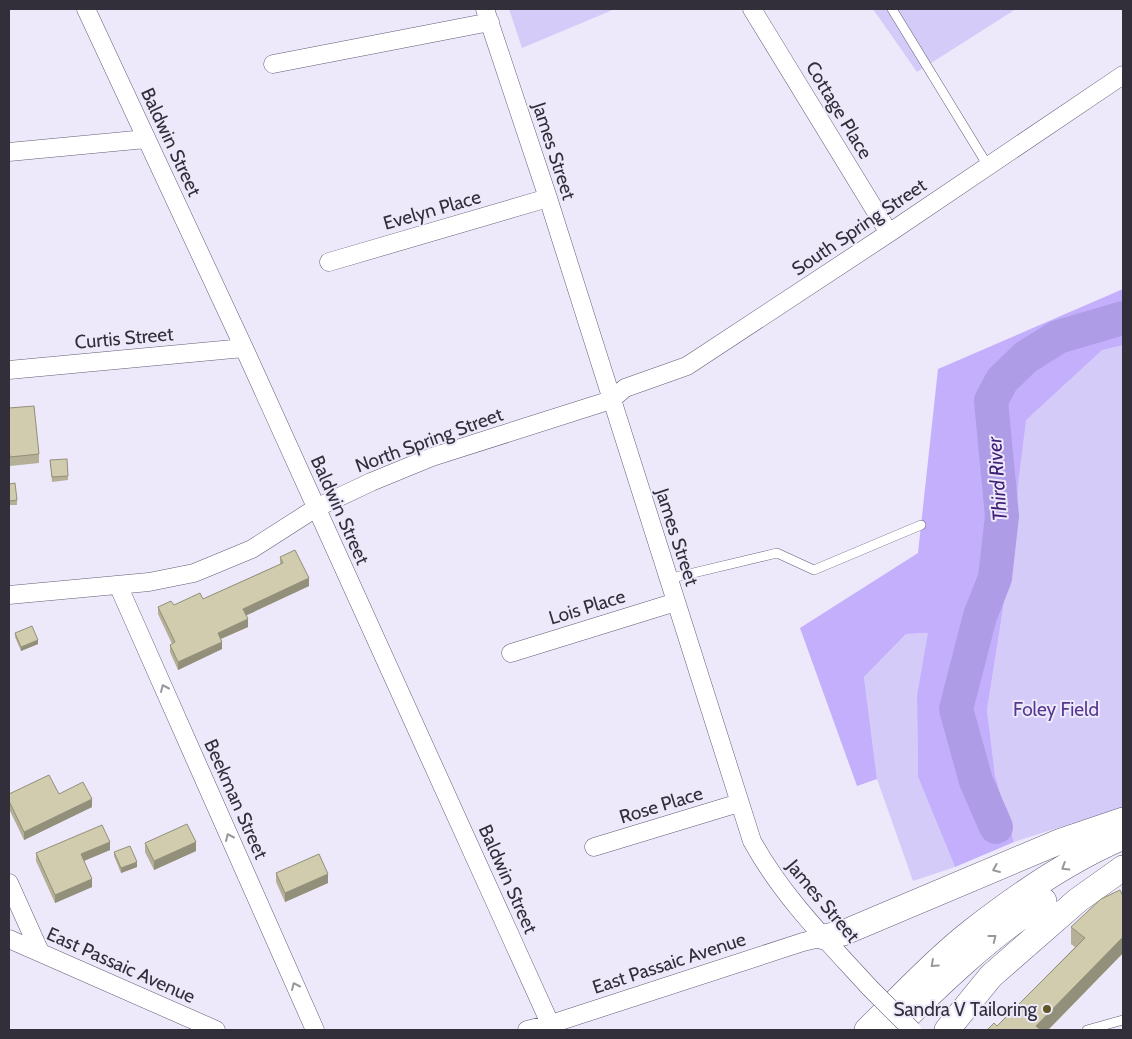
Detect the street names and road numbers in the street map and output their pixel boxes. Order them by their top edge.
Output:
street label: Cottage Place [801,57,877,163]
street label: Baldwin Street [136,84,206,200]
street label: James Street [527,98,581,203]
street label: South Spring Street [787,173,931,281]
street label: Evelyn Place [380,185,484,235]
street label: Curtis Street [74,322,175,354]
street label: North Spring Street [352,402,506,477]
street label: Baldwin Street [306,452,375,569]
street label: James Street [650,484,704,589]
street label: Lois Place [546,584,628,629]
street label: Beekman Street [199,735,273,863]
street label: Rose Place [617,781,706,829]
street label: Baldwin Street [474,821,543,938]
street label: James Street [781,854,865,948]
street label: East Passaic Avenue [43,922,199,1008]
street label: East Passaic Avenue [589,927,749,999]

